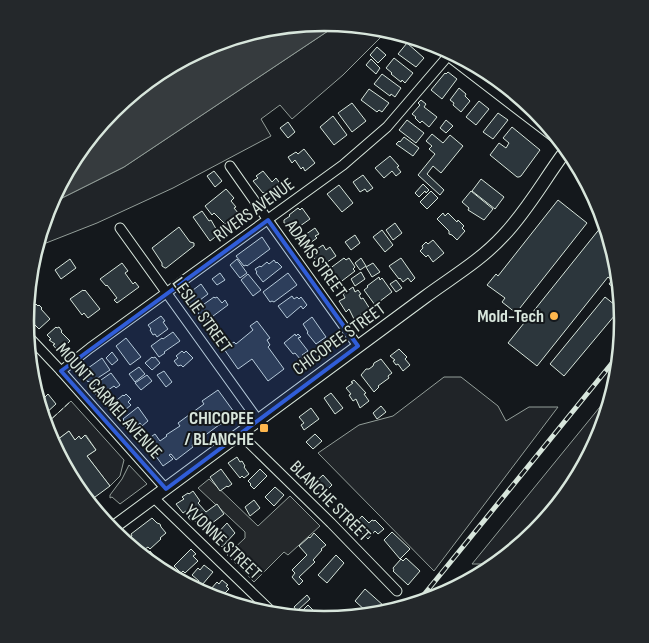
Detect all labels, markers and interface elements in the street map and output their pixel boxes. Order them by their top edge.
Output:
street label: RIVERS AVENUE [210,174,298,246]
street label: ADAMS STREET [280,215,351,302]
street label: LESLIE STREET [168,273,236,357]
street label: CHICOPEE STREET [288,298,390,380]
place label: Mold-Tech [477,306,544,327]
marker: Mold-Tech [548,310,560,322]
street label: MOUNT CARMEL AVENUE [52,339,166,463]
place label: CHICOPEE / BLANCHE [185,408,254,450]
marker: CHICOPEE / BLANCHE [258,422,270,434]
street label: BLANCHE STREET [285,456,375,546]
street label: YVONNE STREET [180,500,266,584]

